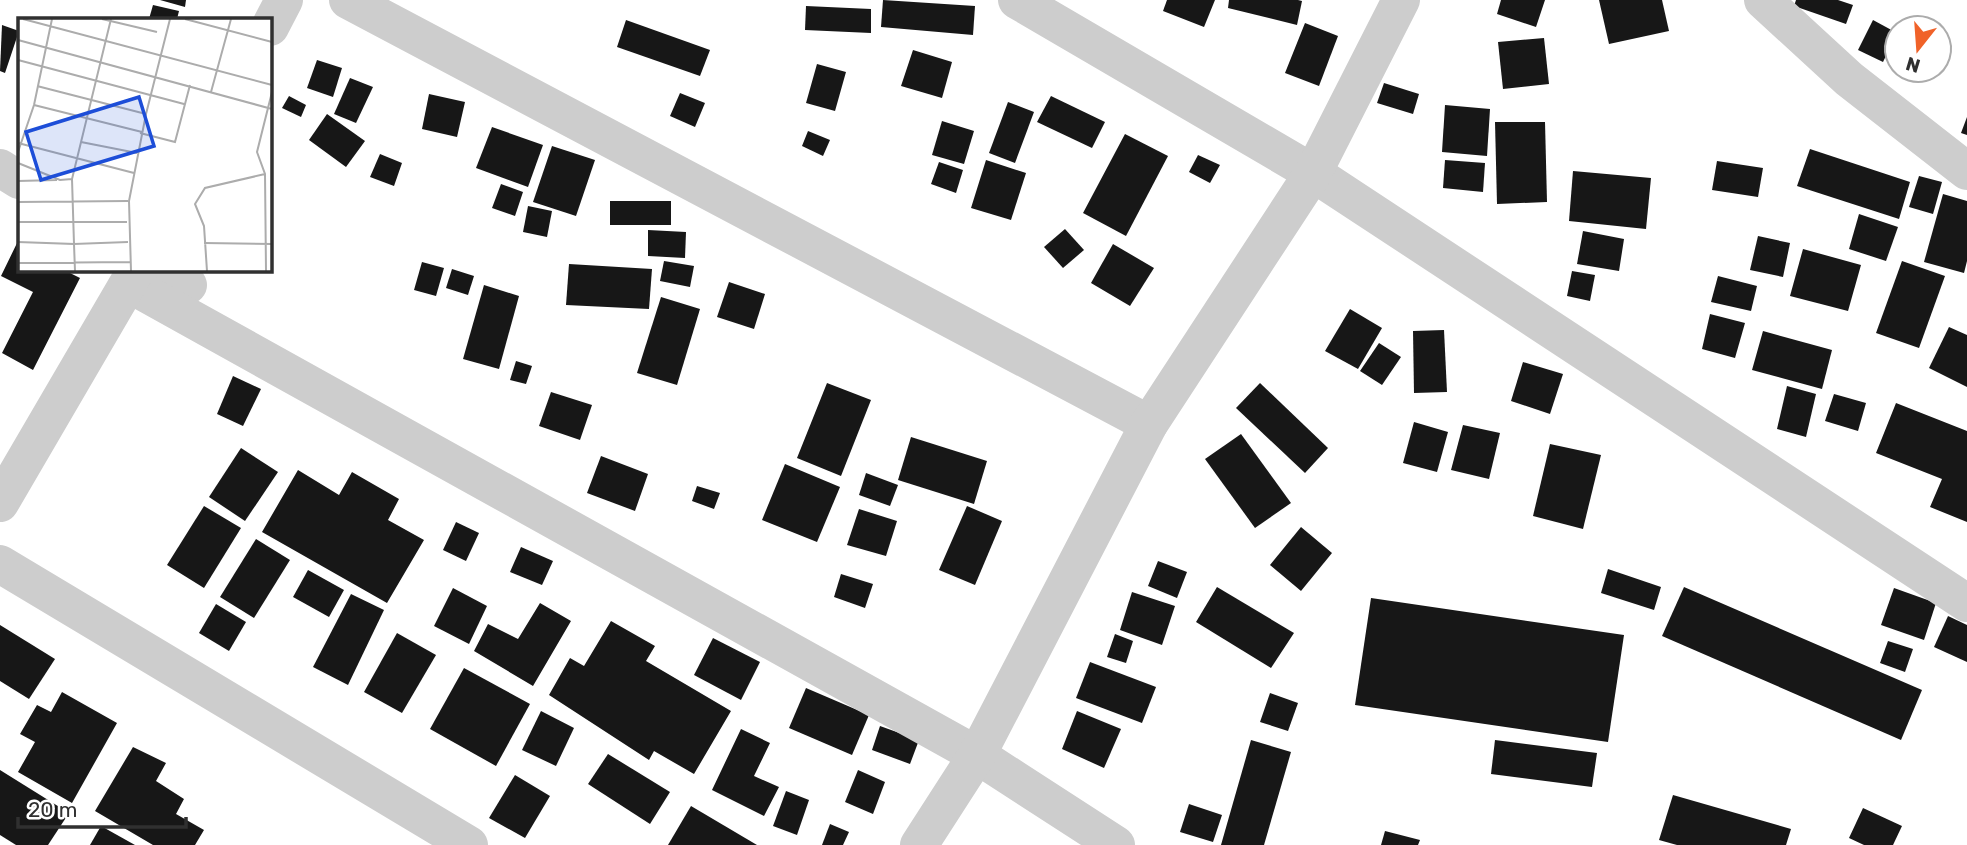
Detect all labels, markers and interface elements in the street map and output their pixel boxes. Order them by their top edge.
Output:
north arrow [1883,14,1953,84]
inset map [18,18,271,271]
text: N [1903,52,1923,78]
scale bar [18,786,186,830]
text: 20 m [28,797,77,822]

